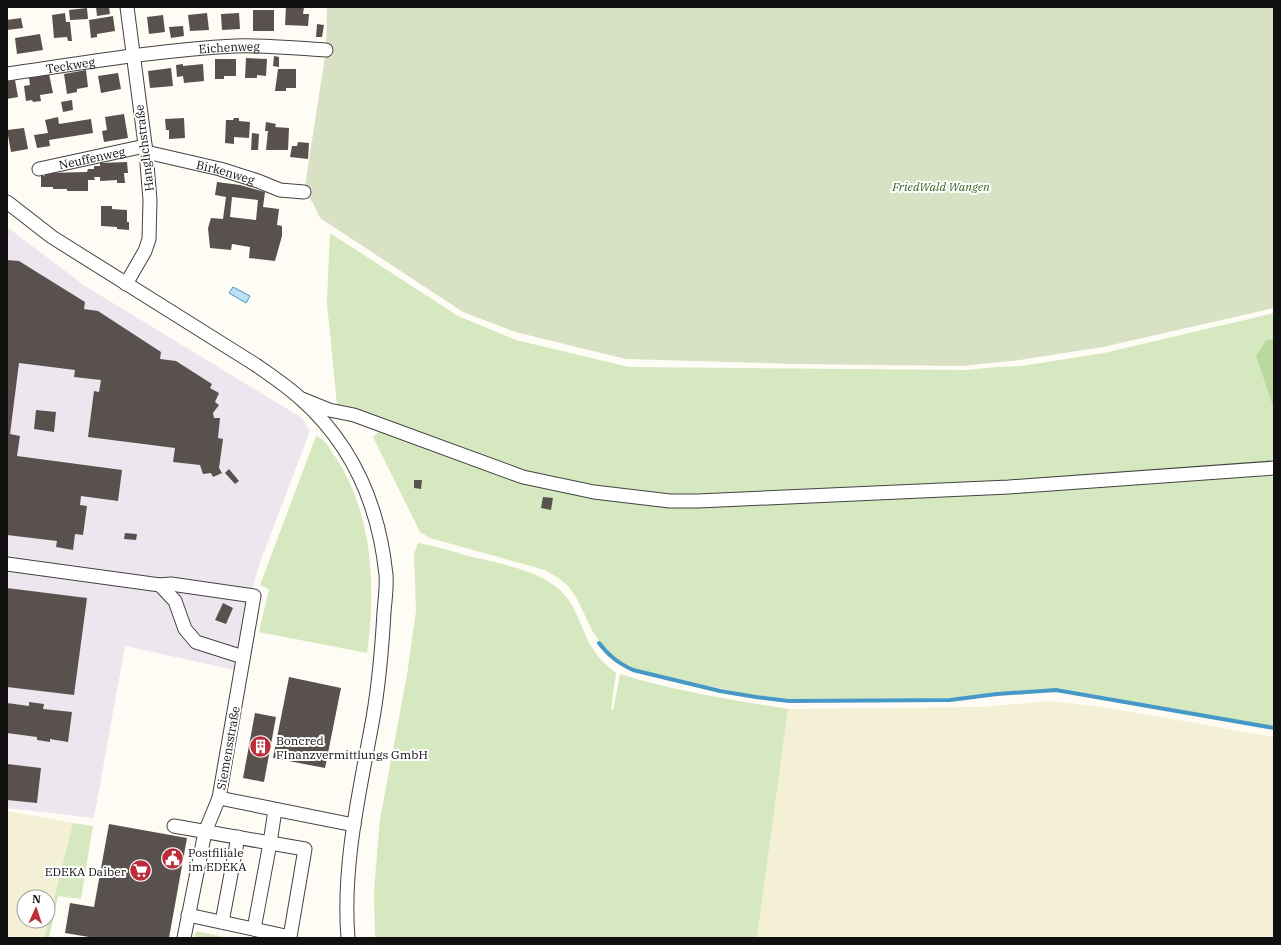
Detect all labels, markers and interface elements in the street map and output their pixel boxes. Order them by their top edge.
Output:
street label: Eichenweg [198,38,261,56]
street label: Teckweg [45,54,96,76]
street label: Hanglichstraße [131,104,157,192]
street label: Neuffenweg [57,143,127,172]
street label: Birkenweg [195,156,257,187]
park label: FriedWald Wangen [891,179,990,194]
street label: Siemensstraße [213,705,243,791]
place label: Boncred FInanzvermittlungs GmbH [276,733,428,762]
building icon: Boncred FInanzvermittlungs GmbH [247,734,273,760]
place label: Postfiliale im EDEKA [188,845,247,874]
public building icon: Postfiliale im EDEKA [160,846,186,872]
supermarket icon: EDEKA Daiber [128,858,154,884]
place label: EDEKA Daiber [45,864,127,879]
north arrow [16,889,56,929]
text: N [32,892,42,906]

